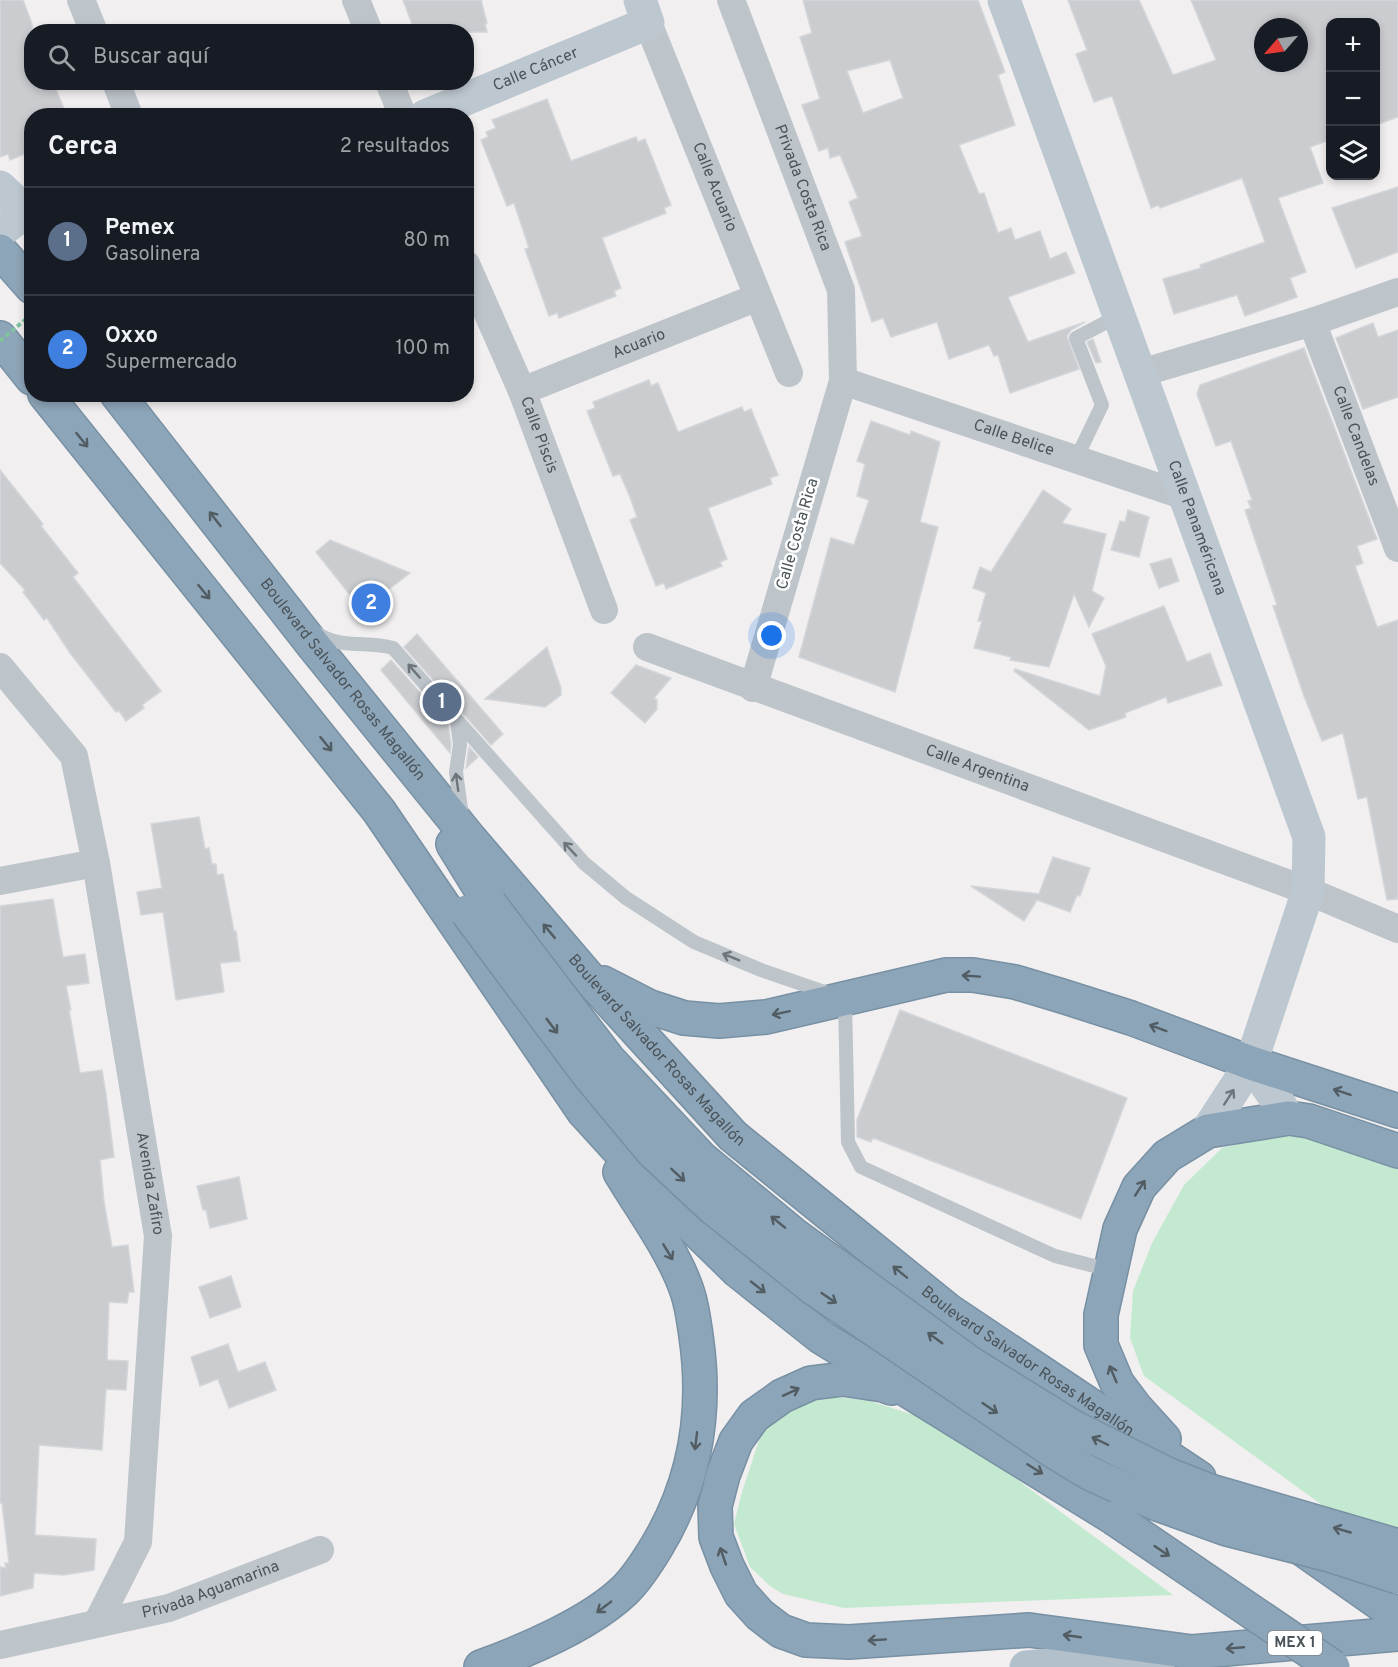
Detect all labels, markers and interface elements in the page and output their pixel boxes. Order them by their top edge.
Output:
north arrow [1254,18,1308,72]
map controls [1326,18,1380,180]
button: + [1326,18,1380,72]
search box [24,24,474,90]
icon: search [45,41,78,74]
street label: Calle Cáncer [490,43,581,97]
text: Buscar aquí [93,44,209,71]
button: − [1326,72,1380,126]
street label: Privada Costa Rica [769,122,835,254]
button: layers [1326,126,1380,180]
text: Cerca [48,131,118,164]
text: 2 resultados [340,134,450,160]
street label: Calle Acuario [687,140,741,235]
text: Pemex [105,215,175,242]
text: 1 [64,228,72,254]
text: 80 m [404,228,450,254]
text: Gasolinera [105,242,200,268]
text: Oxxo [105,323,158,350]
street label: Acuario [610,325,669,364]
text: 2 [61,336,74,362]
text: 100 m [395,336,450,362]
text: Supermercado [105,350,237,376]
street label: Calle Candelas [1327,383,1384,489]
street label: Calle Piscis [515,394,562,476]
street label: Calle Belice [971,416,1057,461]
one-way arrow [75,432,88,448]
street label: Calle Panaméricana [1163,458,1230,598]
street label: Calle Costa Rica [773,476,823,592]
one-way arrow [208,511,221,527]
street label: Boulevard Salvador Rosas Magallón [255,575,429,785]
pin: 2 [352,580,391,626]
one-way arrow [197,584,210,600]
your location [757,621,786,650]
one-way arrow [407,664,421,679]
pin: 1 [422,680,462,724]
one-way arrow [319,736,332,752]
street label: Calle Argentina [922,741,1032,797]
one-way arrow [452,772,463,792]
one-way arrow [564,842,578,857]
one-way arrow [542,924,556,939]
street label: Boulevard Salvador Rosas Magallón [563,950,749,1151]
one-way arrow [722,951,740,962]
one-way arrow [962,970,982,981]
one-way arrow [771,1008,790,1020]
one-way arrow [546,1018,559,1034]
one-way arrow [1149,1022,1168,1033]
one-way arrow [1333,1086,1352,1097]
one-way arrow [1223,1089,1235,1106]
street label: Avenida Zafiro [131,1131,168,1237]
one-way arrow [670,1168,685,1182]
one-way arrow [1134,1180,1147,1197]
one-way arrow [770,1216,786,1229]
one-way arrow [662,1243,674,1260]
one-way arrow [892,1265,908,1278]
one-way arrow [750,1280,766,1293]
street label: Boulevard Salvador Rosas Magallón [917,1282,1138,1442]
one-way arrow [820,1292,837,1304]
one-way arrow [927,1332,943,1344]
one-way arrow [1107,1365,1118,1384]
one-way arrow [782,1385,800,1397]
one-way arrow [981,1402,997,1414]
one-way arrow [691,1430,702,1450]
one-way arrow [1092,1435,1110,1446]
one-way arrow [1026,1463,1043,1475]
one-way arrow [1333,1524,1352,1535]
one-way arrow [1154,1545,1170,1557]
one-way arrow [716,1547,727,1566]
street label: Privada Aguamarina [140,1557,282,1624]
one-way arrow [596,1601,612,1613]
one-way arrow [1062,1630,1082,1641]
road number: MEX 1 [1268,1631,1322,1655]
one-way arrow [868,1635,888,1646]
one-way arrow [1226,1643,1246,1654]

